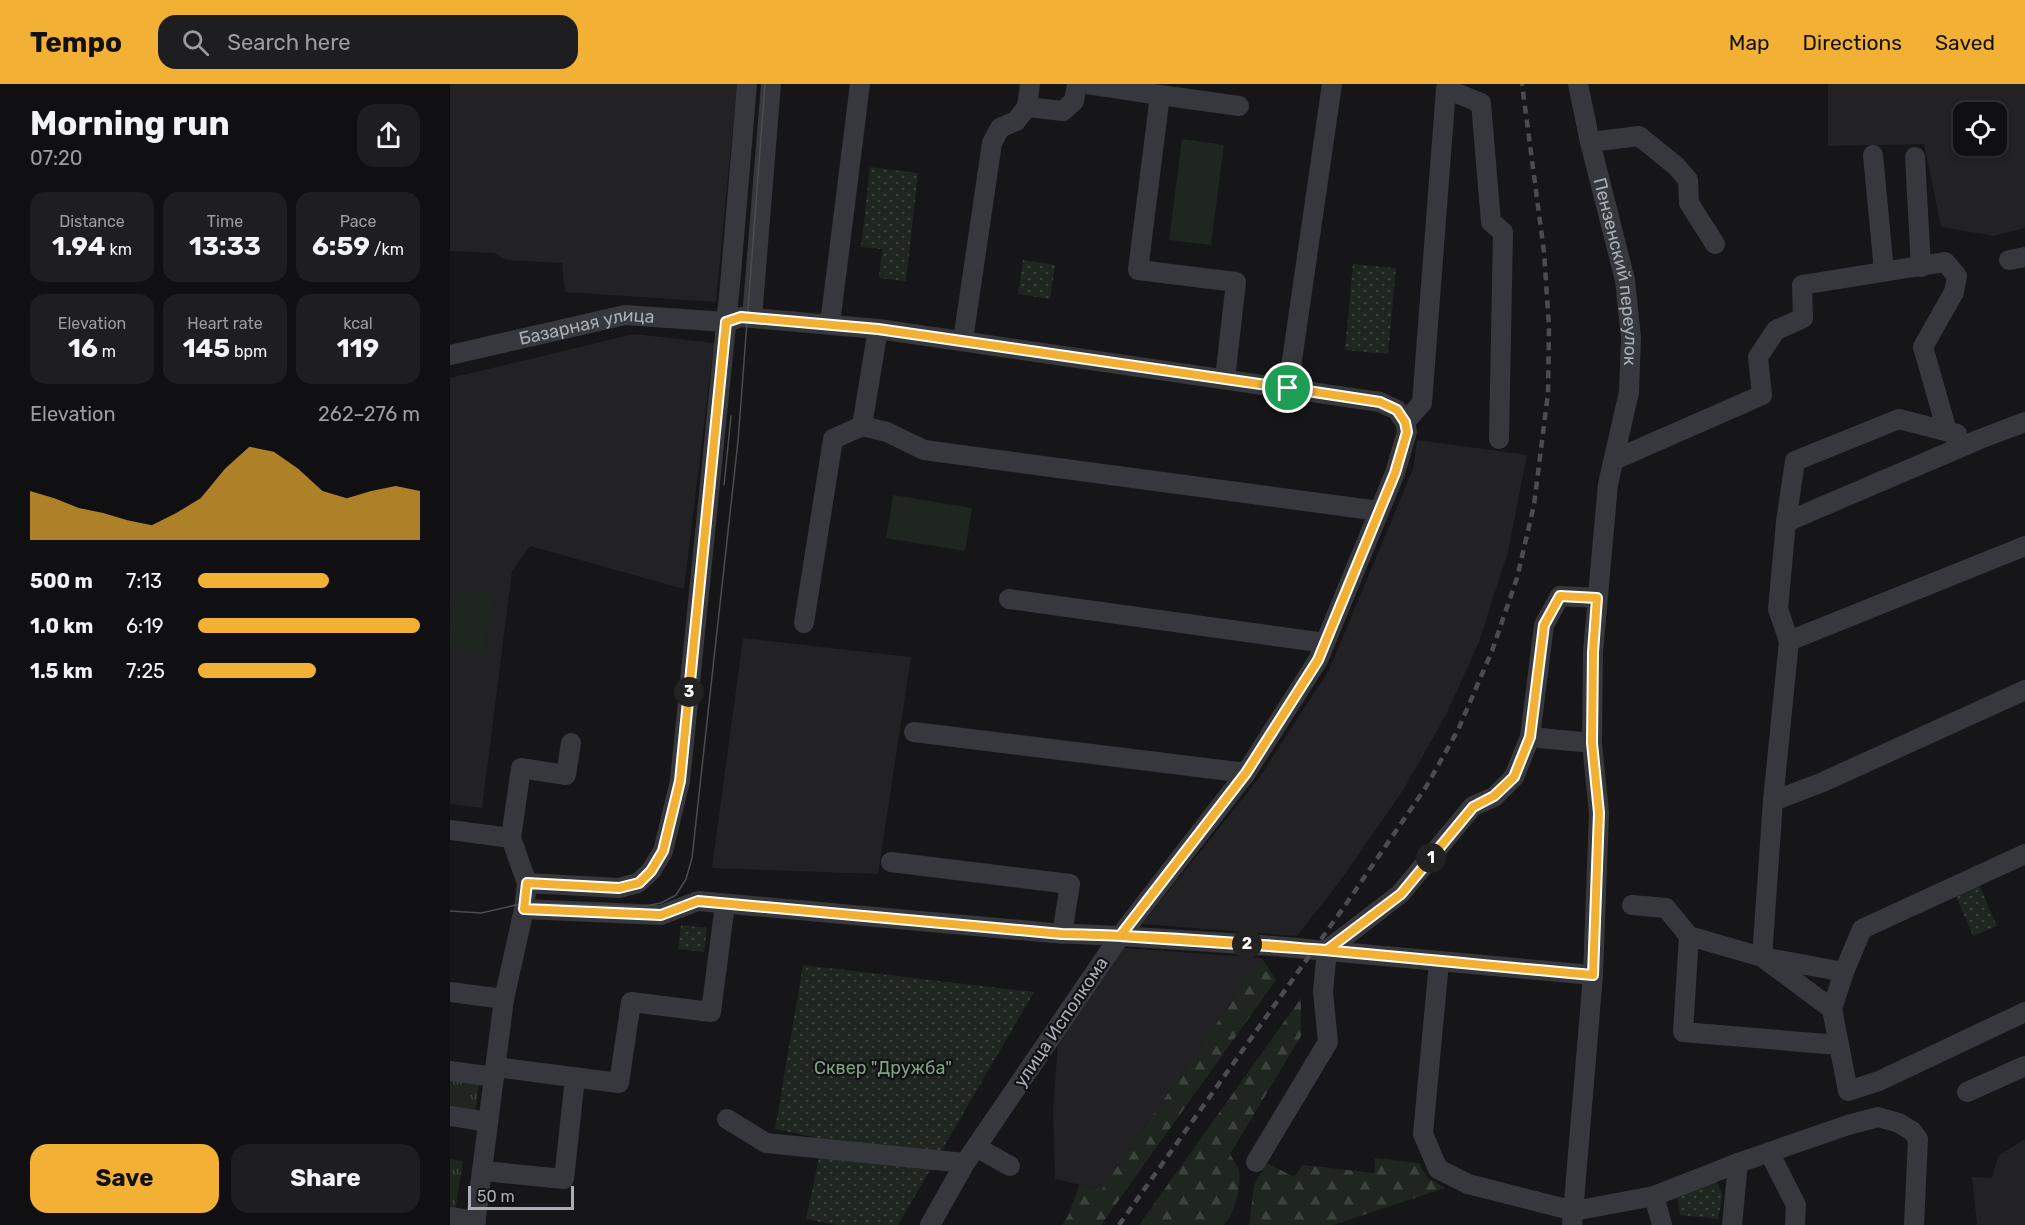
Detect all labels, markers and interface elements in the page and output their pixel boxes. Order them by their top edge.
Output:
search box [158,15,578,69]
text: Tempo [30,26,122,59]
icon: search [179,26,212,59]
text: Search here [227,29,351,56]
text: Map [1729,30,1770,55]
text: Directions [1803,30,1902,55]
text: Saved [1935,30,1995,55]
map controls [1953,102,2007,156]
button: locate [1953,102,2007,156]
text: Morning run [30,104,230,143]
button: share [357,104,420,167]
text: 07:20 [30,146,83,170]
street label: Пензенский переулок [1588,175,1642,366]
text: Distance [59,212,125,231]
text: Time [207,212,243,231]
text: Pace [340,212,376,231]
text: 1.94 [52,231,106,262]
text: 13:33 [189,231,261,262]
text: 6:59 [312,231,370,262]
text: km [106,240,132,259]
text: /km [370,240,404,259]
street label: Базарная улица [517,304,655,350]
text: Elevation [58,314,126,333]
text: Heart rate [187,314,263,333]
text: kcal [343,314,373,333]
text: 16 [68,333,98,364]
text: 145 [183,333,230,364]
text: 119 [337,333,379,364]
text: m [98,342,116,361]
text: bpm [230,342,267,361]
pin [1262,362,1313,413]
icon: arrive [1271,371,1304,404]
text: Elevation [30,402,116,426]
text: 262–276 m [318,402,420,426]
text: 500 m [30,569,93,593]
text: 7:13 [126,569,162,593]
text: 1.0 km [30,614,93,638]
text: 6:19 [126,614,164,638]
text: 1.5 km [30,659,93,683]
text: 7:25 [126,659,165,683]
pin: 3 [674,677,704,707]
text: 3 [684,682,694,701]
pin: 1 [1416,843,1446,873]
text: 1 [1427,848,1435,867]
pin: 2 [1232,929,1262,959]
text: 2 [1242,934,1252,953]
street label: улица Исполкома [1009,953,1113,1091]
park label: Сквер "Дружба" [814,1057,952,1079]
button: Save [30,1144,219,1213]
button: Share [231,1144,420,1213]
scale bar [468,1183,574,1210]
text: 50 m [477,1187,515,1206]

